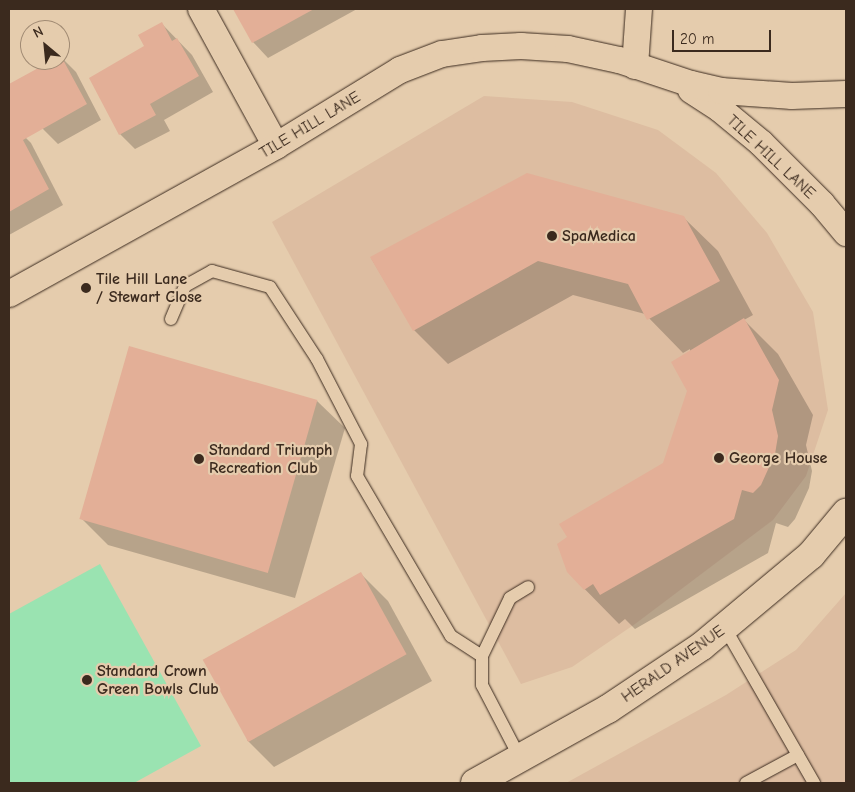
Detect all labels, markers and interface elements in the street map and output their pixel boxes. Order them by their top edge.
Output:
north arrow [20,20,70,70]
scale bar [675,20,774,52]
text: N [30,23,46,42]
text: 20 m [680,30,714,48]
street label: TILE HILL LANE [256,87,364,163]
street label: TILE HILL LANE [723,111,819,203]
place label: SpaMedica [562,226,636,246]
marker: SpaMedica [546,230,558,242]
place label: Tile Hill Lane / Stewart Close [96,269,202,307]
marker: Tile Hill Lane / Stewart Close [80,282,92,294]
place label: Standard Triumph Recreation Club [209,440,332,478]
place label: George House [729,448,827,468]
marker: George House [713,452,725,464]
marker: Standard Triumph Recreation Club [193,453,205,465]
street label: HERALD AVENUE [618,621,728,707]
place label: Standard Crown Green Bowls Club [97,661,219,699]
marker: Standard Crown Green Bowls Club [81,674,93,686]

